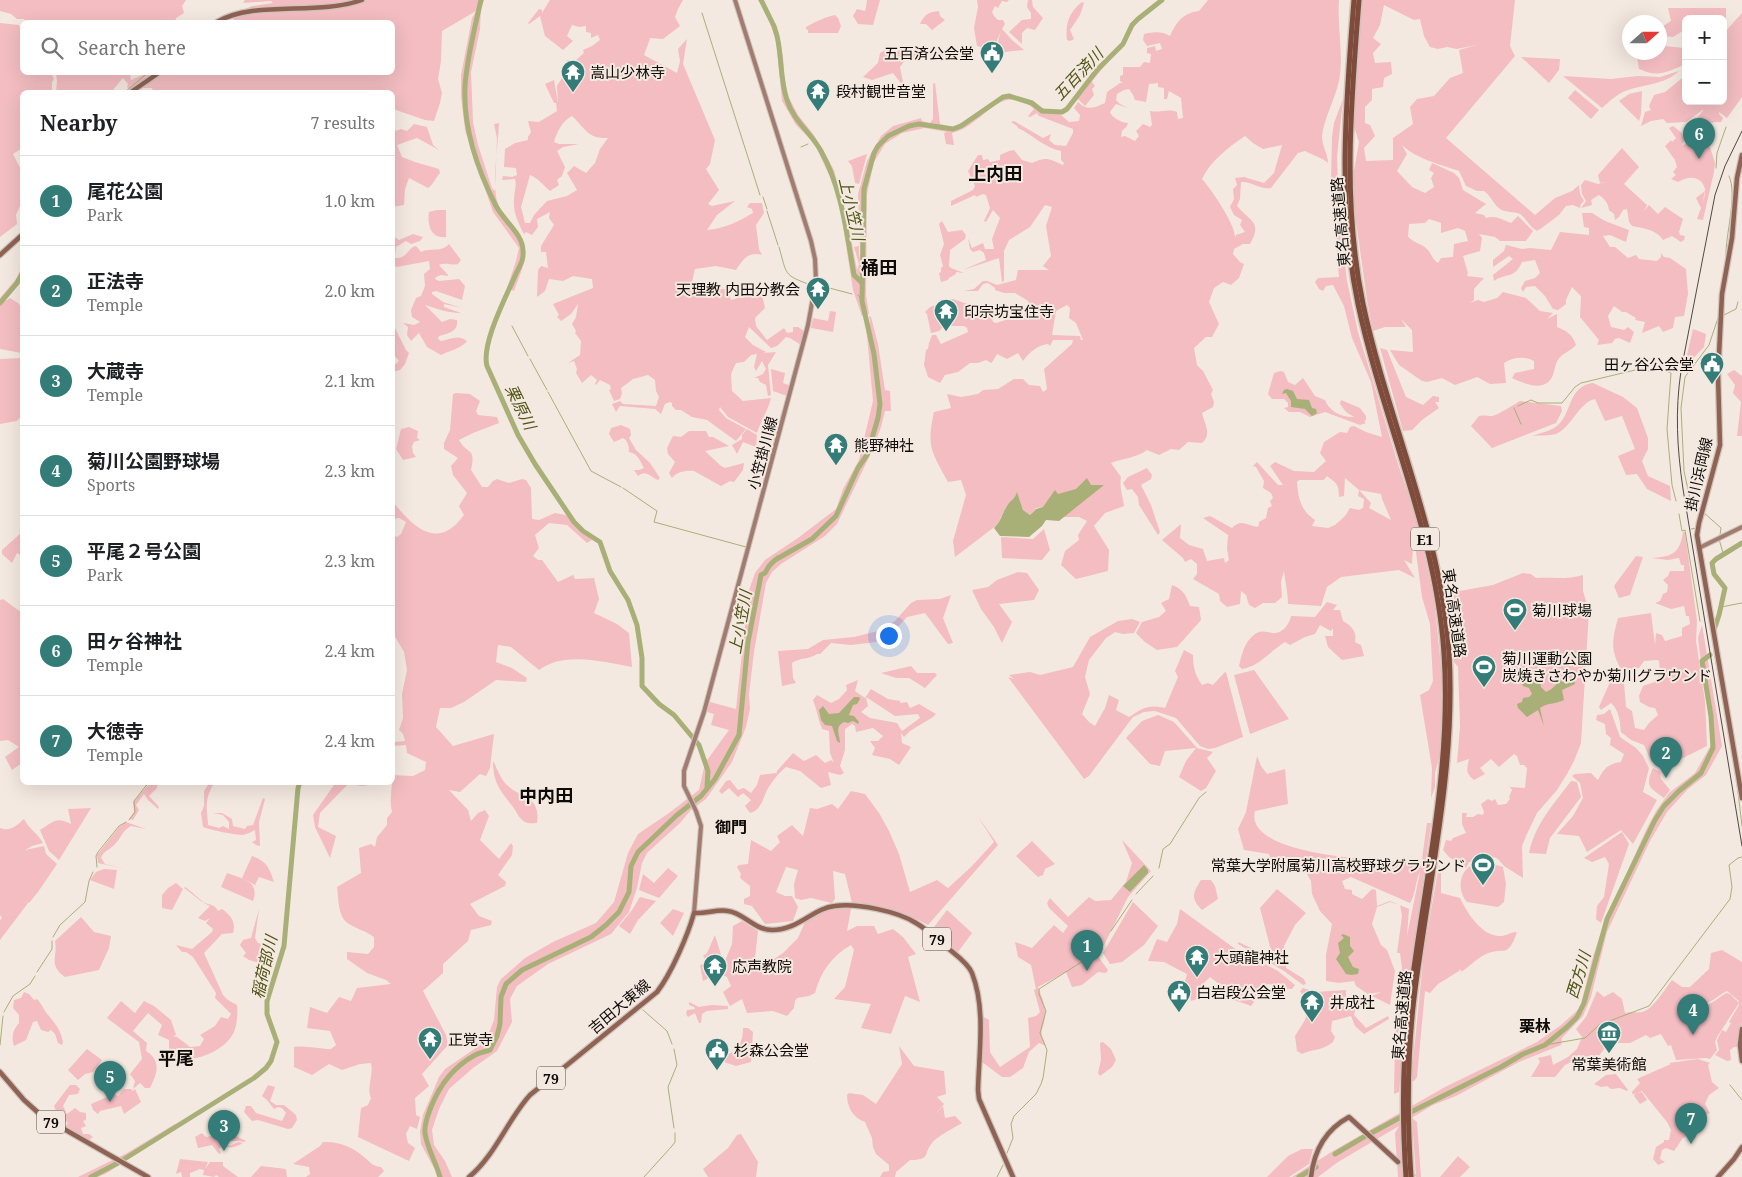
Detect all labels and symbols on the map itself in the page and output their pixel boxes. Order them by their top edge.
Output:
north arrow [1622,15,1667,60]
public building icon: 五百済公会堂 [979,40,1005,74]
water label: 五百済川 [1048,42,1109,105]
place label: 五百済公会堂 [884,43,974,63]
temple icon: 嵩山少林寺 [560,59,586,93]
place label: 嵩山少林寺 [590,62,665,82]
temple icon: 段村観世音堂 [805,78,831,112]
place label: 段村観世音堂 [836,81,926,101]
pin: 6 [1683,118,1715,159]
district label: 上内田 [968,161,1022,185]
water label: 上小笠川 [834,175,870,245]
street label: 東名高速道路 [1326,176,1354,268]
district label: 桶田 [861,255,897,279]
temple icon: 天理教 内田分教会 [805,276,831,310]
place label: 天理教 内田分教会 [676,279,800,299]
temple icon: 印宗坊宝住寺 [933,298,959,332]
place label: 印宗坊宝住寺 [964,301,1054,321]
public building icon: 田ヶ谷公会堂 [1699,351,1725,385]
place label: 田ヶ谷公会堂 [1604,354,1694,374]
water label: 栗原川 [501,381,542,435]
street label: 小笠掛川線 [743,414,781,492]
temple icon: 熊野神社 [823,432,849,466]
place label: 熊野神社 [854,435,914,455]
street label: 掛川浜岡線 [1680,435,1716,513]
road number: E1 [1411,528,1439,550]
street label: 東名高速道路 [1439,567,1471,659]
water label: 上小笠川 [724,587,757,655]
sports icon: 菊川球場 [1502,597,1528,631]
place label: 菊川球場 [1532,600,1592,620]
your location [876,623,902,649]
place label: 菊川運動公園 炭焼きさわやか菊川グラウンド [1502,648,1712,685]
sports icon: 菊川運動公園 炭焼きさわやか菊川グラウンド [1471,654,1497,688]
pin: 2 [1650,737,1682,778]
district label: 中内田 [519,783,573,807]
district label: 御門 [715,816,747,838]
sports icon: 常葉大学附属菊川高校野球グラウンド [1470,852,1496,886]
place label: 常葉大学附属菊川高校野球グラウンド [1211,855,1466,875]
road number: 79 [923,928,951,951]
pin: 1 [1071,930,1103,971]
water label: 稲荷部川 [246,931,282,1001]
temple icon: 大頭龍神社 [1184,944,1210,978]
place label: 大頭龍神社 [1214,947,1289,967]
water label: 西方川 [1560,947,1596,1001]
temple icon: 応声教院 [702,953,728,987]
place label: 応声教院 [732,956,792,976]
street label: 東名高速道路 [1387,969,1415,1061]
street label: 吉田大東線 [584,974,654,1038]
public building icon: 白岩段公会堂 [1166,979,1192,1013]
place label: 白岩段公会堂 [1196,982,1286,1002]
temple icon: 井成社 [1299,989,1325,1023]
place label: 井成社 [1330,992,1375,1012]
pin: 4 [1677,994,1709,1035]
district label: 栗林 [1519,1015,1551,1037]
museum icon: 常葉美術館 [1596,1020,1622,1054]
temple icon: 正覚寺 [417,1026,443,1060]
place label: 正覚寺 [448,1029,493,1049]
public building icon: 杉森公会堂 [704,1037,730,1071]
place label: 杉森公会堂 [734,1040,809,1060]
district label: 平尾 [158,1046,194,1070]
place label: 常葉美術館 [1571,1054,1647,1074]
pin: 5 [94,1061,126,1102]
road number: 79 [537,1066,565,1090]
pin: 7 [1675,1103,1707,1144]
road number: 79 [37,1110,65,1134]
pin: 3 [208,1110,240,1151]

